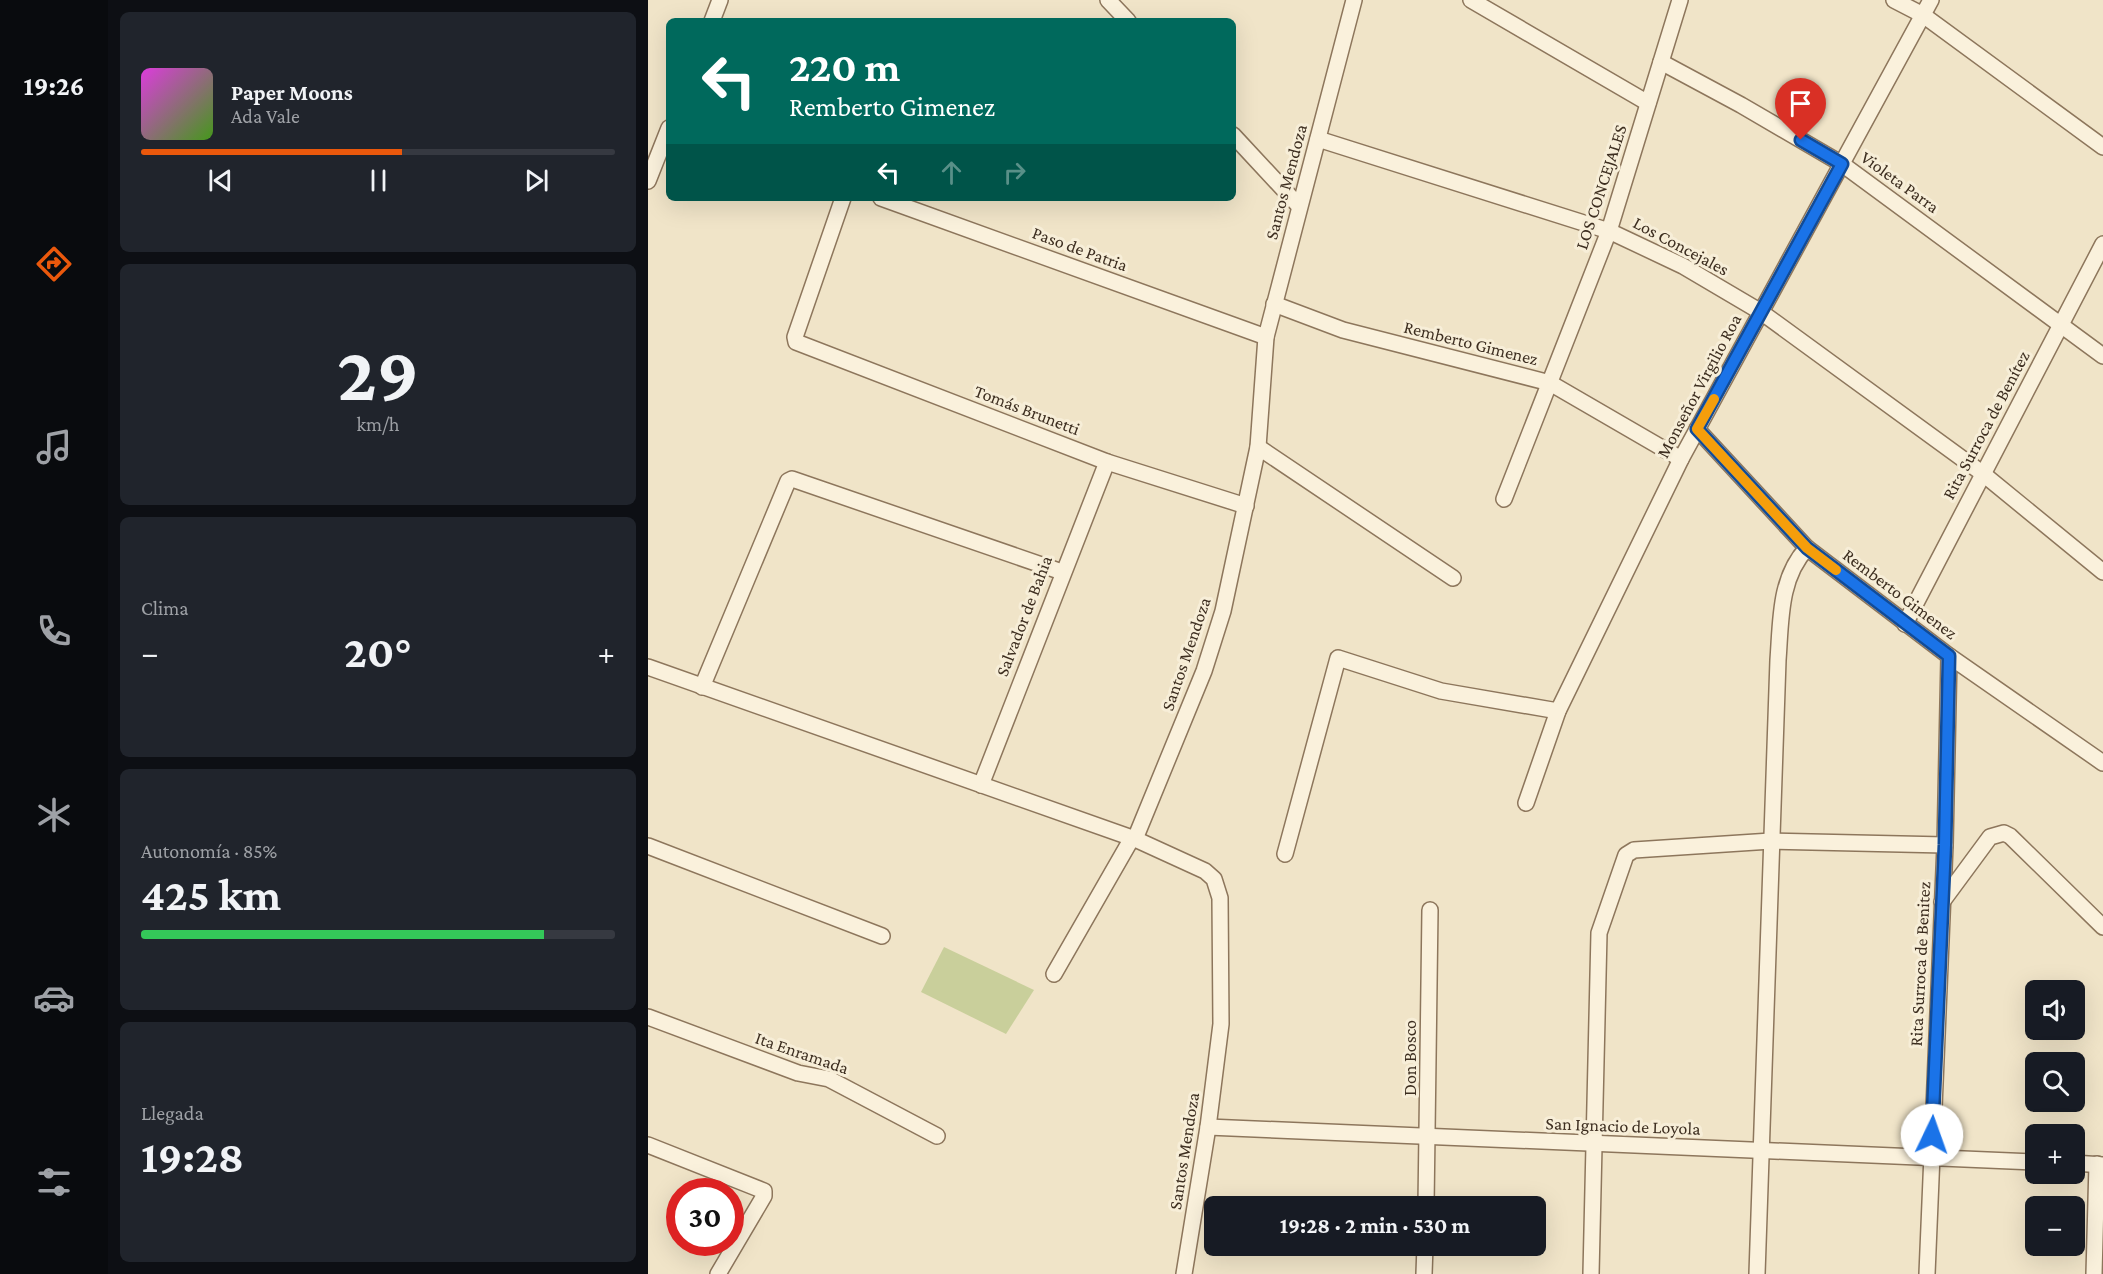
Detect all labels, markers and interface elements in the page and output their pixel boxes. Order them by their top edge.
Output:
icon: left [690,42,768,120]
text: 220 m [789,43,900,90]
text: 19:26 [24,71,84,101]
pin [1775,78,1826,140]
text: Paper Moons [231,80,353,105]
icon: arrive [1784,87,1817,120]
text: Remberto Gimenez [789,92,995,122]
text: Ada Vale [231,105,300,127]
street label: Santos Mendoza [1261,122,1311,242]
street label: LOS CONCEJALES [1571,122,1631,252]
street label: Violeta Parra [1857,147,1943,217]
icon: left [872,156,905,189]
icon: ahead [935,156,968,189]
icon: right [998,156,1031,189]
icon: previous [204,164,237,197]
icon: pause [362,164,395,197]
icon: next [520,164,553,197]
street label: Los Concejales [1629,212,1732,280]
street label: Paso de Patria [1030,223,1130,275]
icon: directions [33,243,75,285]
street label: Monseñor Virgilio Roa [1653,311,1745,461]
street label: Remberto Gimenez [1402,317,1540,369]
text: 29 [337,330,419,417]
street label: Rita Surroca de Benítez [1938,347,2034,503]
street label: Tomás Brunetti [971,381,1083,439]
text: km/h [356,413,400,435]
icon: music [33,426,75,468]
street label: Remberto Gimenez [1839,545,1961,644]
street label: Salvador de Bahia [992,553,1056,679]
street label: Santos Mendoza [1157,595,1215,713]
text: Clima [141,597,189,619]
icon: phone [33,610,75,652]
text: 20° [344,627,412,677]
text: − [141,634,158,671]
text: + [598,634,615,671]
icon: climate [33,794,75,836]
text: Autonomía · 85% [141,840,277,862]
text: 425 km [141,870,281,920]
street label: Rita Surroca de Benitez [1906,881,1934,1047]
icon: car [33,977,75,1019]
map controls [2025,980,2085,1256]
button: sound [2025,980,2085,1040]
street label: Don Bosco [1400,1020,1420,1096]
street label: Ita Enramada [753,1028,851,1078]
button: search [2025,1052,2085,1112]
street label: Santos Mendoza [1165,1091,1203,1211]
text: Llegada [141,1102,204,1124]
position arrow [1900,1103,1964,1167]
street label: San Ignacio de Loyola [1545,1113,1701,1139]
button: + [2025,1124,2085,1184]
text: 19:28 [141,1132,244,1182]
icon: filters [33,1161,75,1203]
speed limit sign: 30 [666,1178,744,1256]
button: − [2025,1196,2085,1256]
text: 19:28 · 2 min · 530 m [1280,1213,1470,1238]

